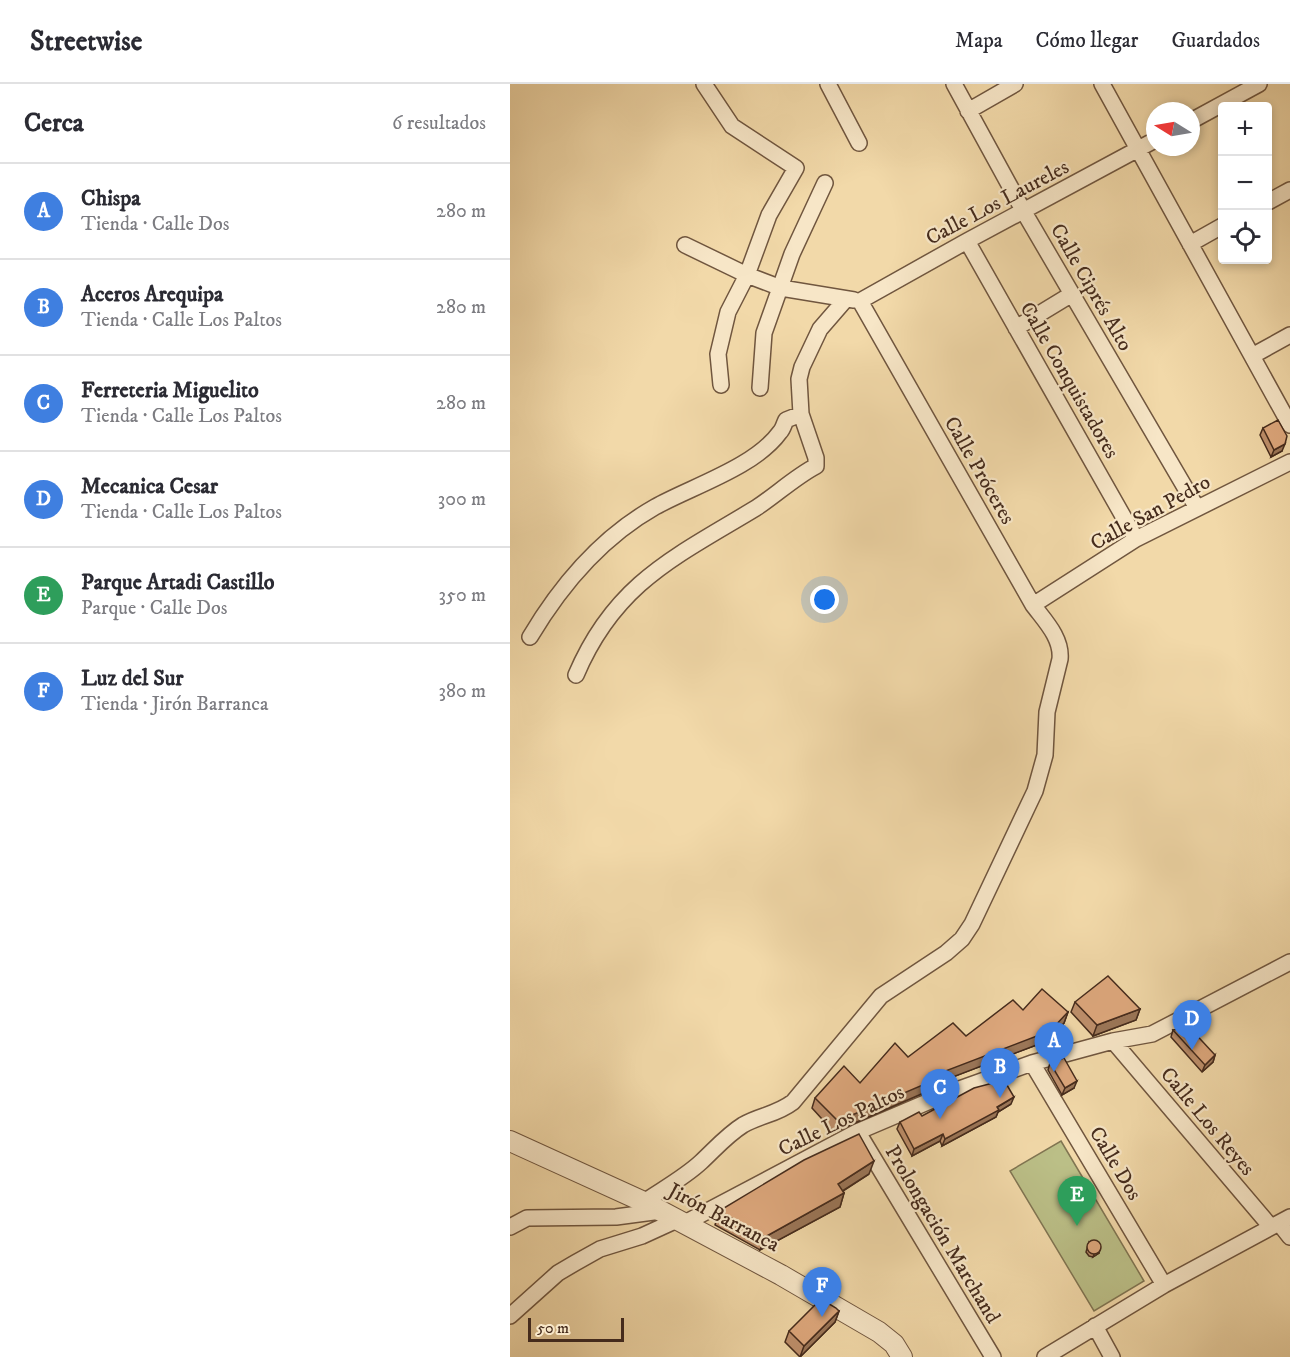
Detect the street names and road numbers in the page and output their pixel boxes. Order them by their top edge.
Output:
street label: Calle Los Laureles [922,154,1073,251]
street label: Calle Ciprés Alto [1044,219,1138,356]
street label: Calle Conquistadores [1014,298,1125,463]
street label: Calle Próceres [938,412,1020,529]
street label: Calle San Pedro [1086,469,1215,557]
street label: Calle Los Reyes [1154,1062,1260,1181]
street label: Calle Los Paltos [774,1079,909,1163]
street label: Calle Dos [1083,1122,1147,1205]
street label: Prolongación Marchand [879,1141,1006,1329]
street label: Jirón Barranca [662,1177,784,1258]

